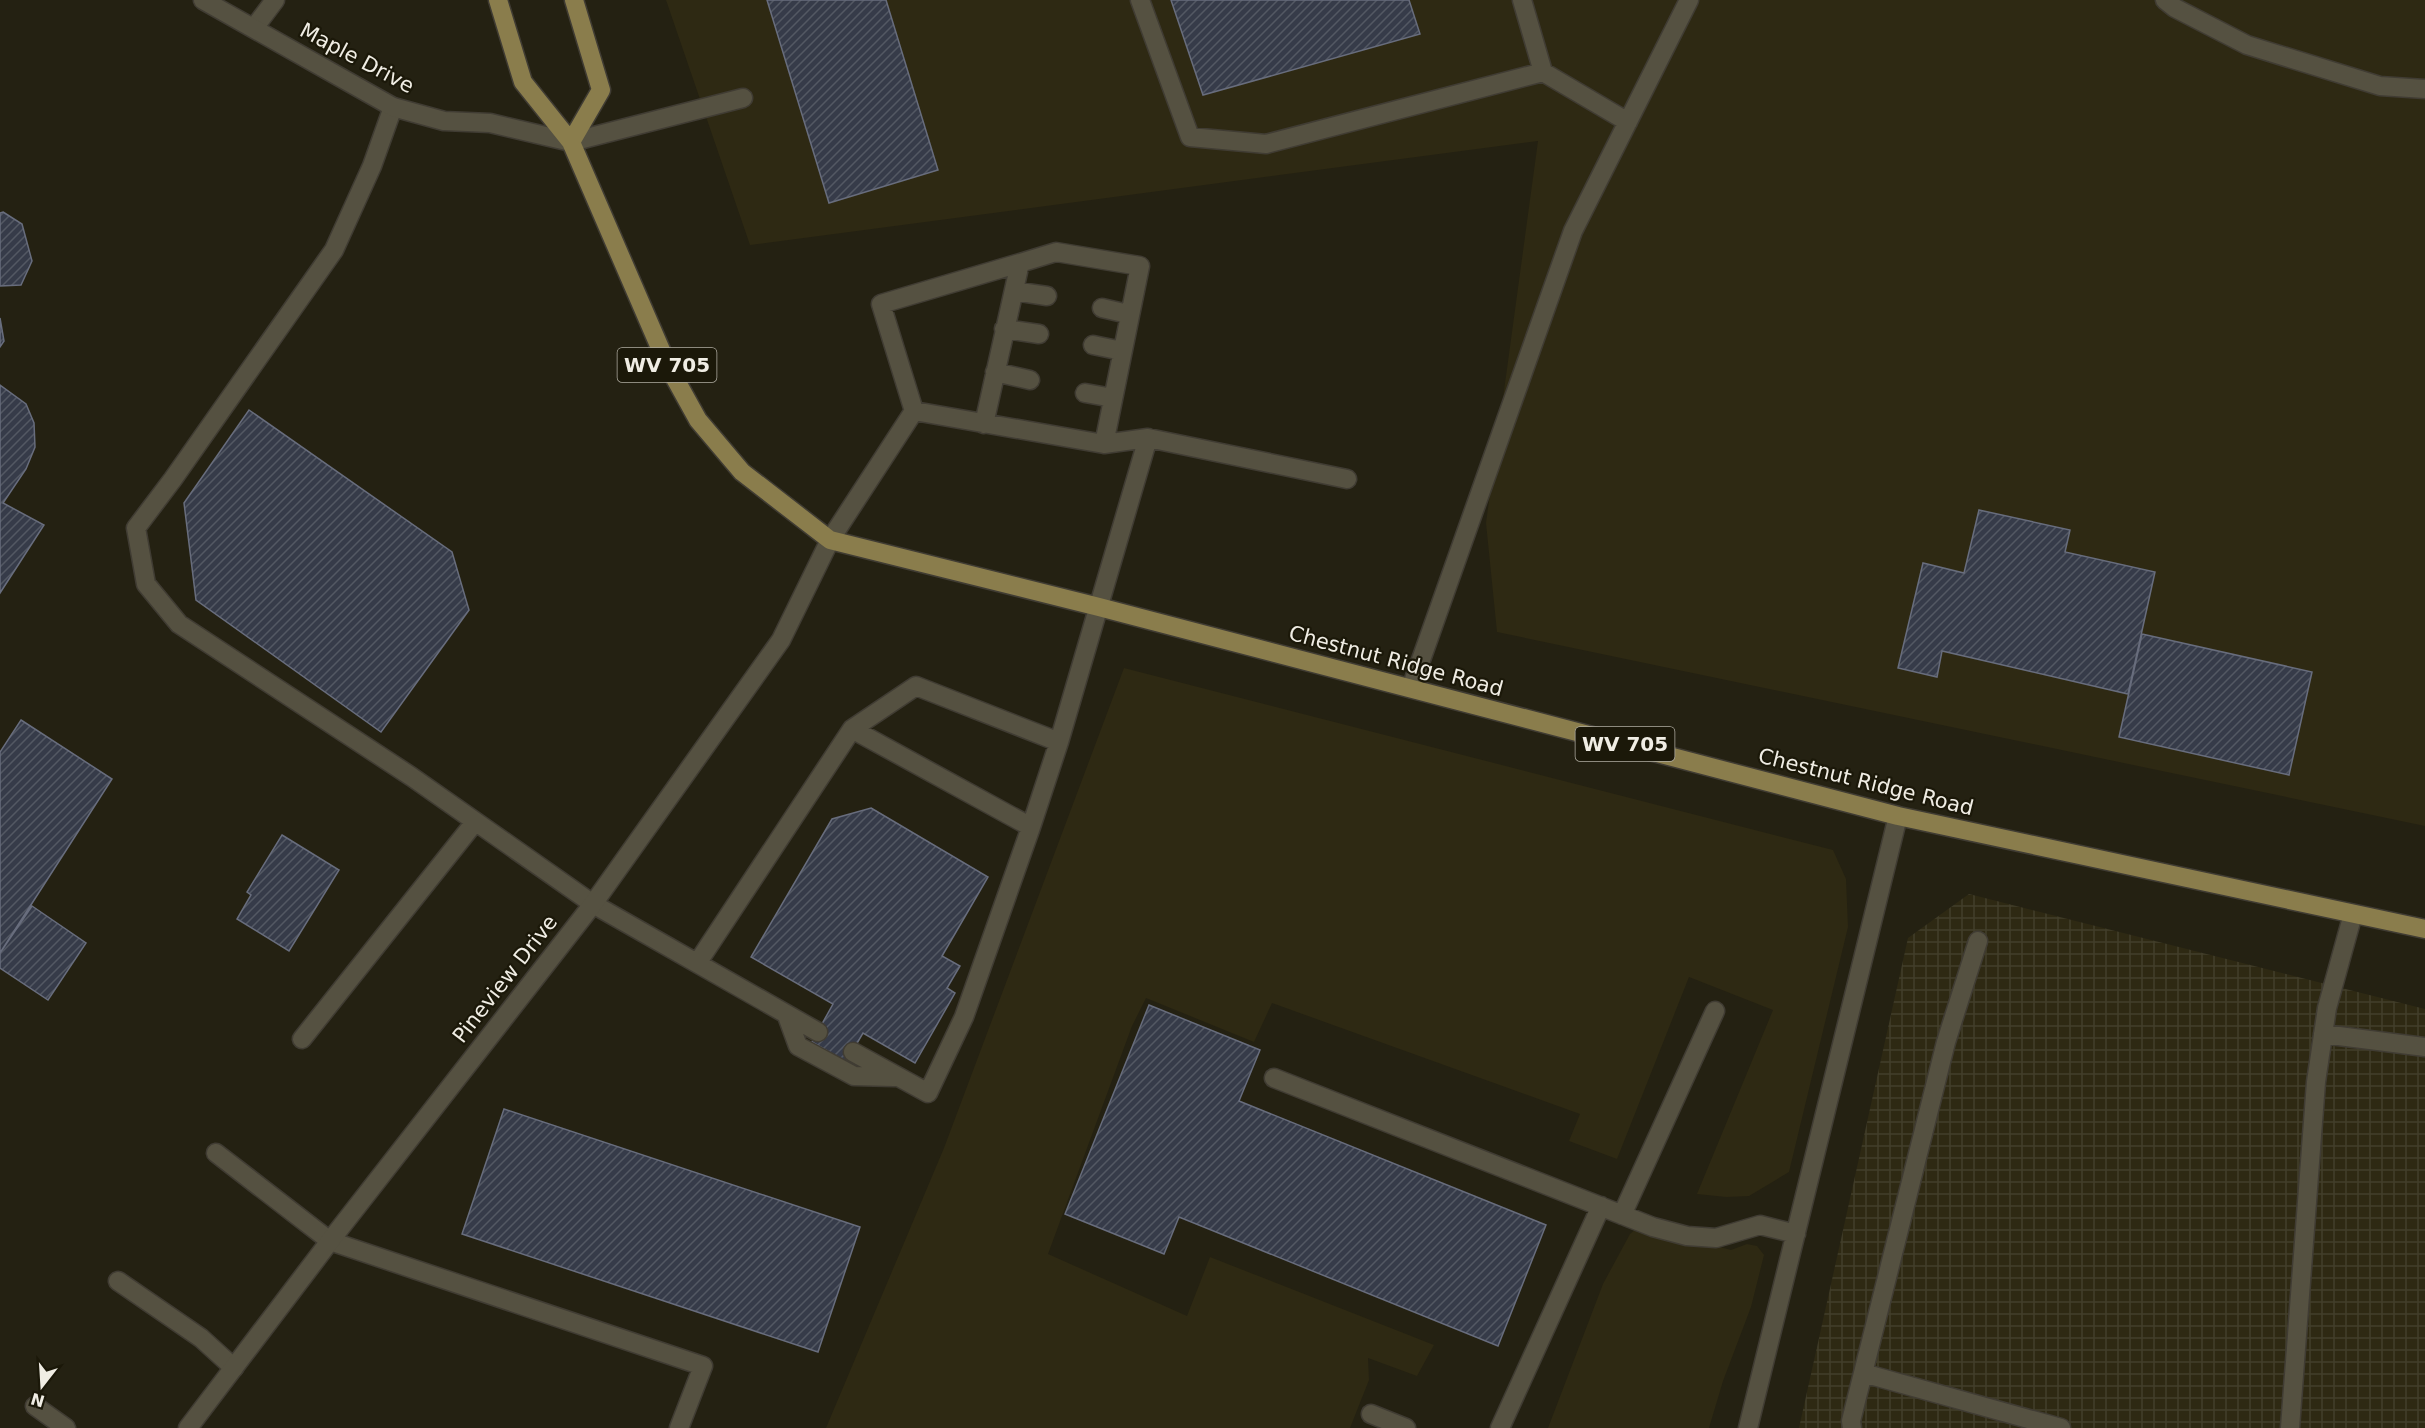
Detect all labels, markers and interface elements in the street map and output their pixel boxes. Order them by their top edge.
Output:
street label: Maple Drive [296,18,418,98]
road number: WV 705 [618,348,716,382]
street label: Chestnut Ridge Road [1286,621,1506,701]
road number: WV 705 [1576,727,1674,761]
street label: Chestnut Ridge Road [1756,744,1976,820]
street label: Pineview Drive [448,910,562,1048]
north arrow [12,1356,72,1416]
text: N [29,1389,47,1411]

